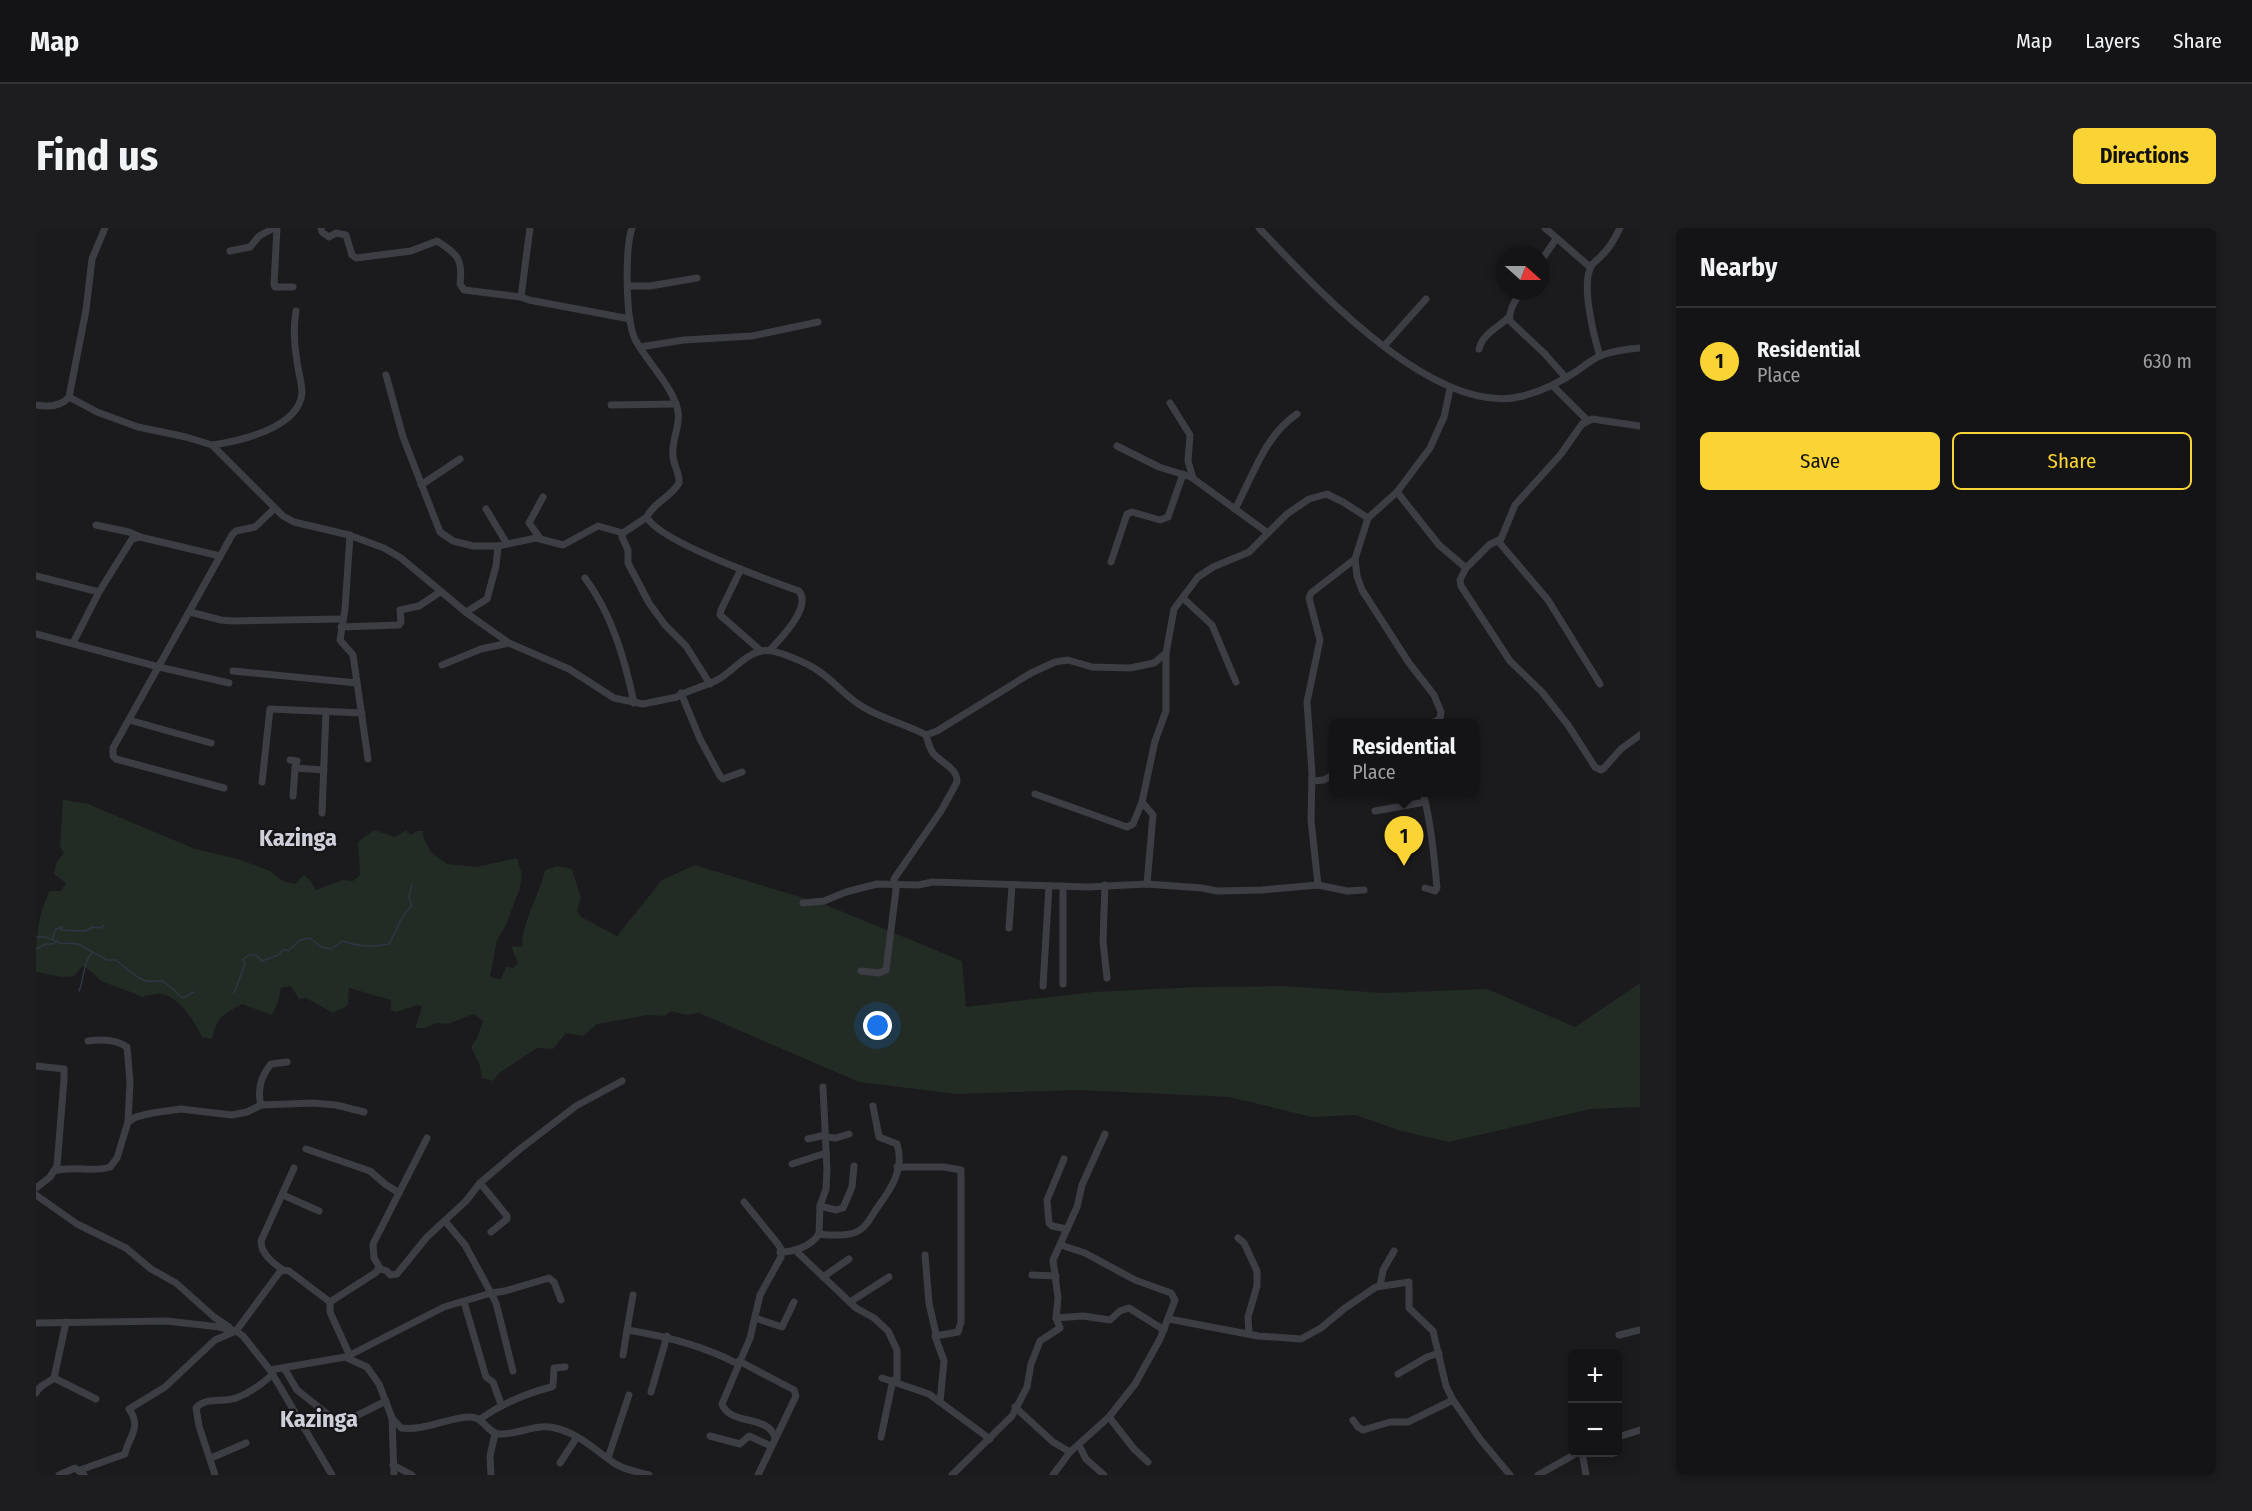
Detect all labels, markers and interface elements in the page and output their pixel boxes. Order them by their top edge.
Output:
text: Map [30,25,79,58]
text: Map [2016,28,2052,54]
text: Layers [2085,28,2140,54]
text: Share [2173,28,2222,54]
button: Directions [2073,128,2216,184]
text: Find us [36,131,158,181]
north arrow [1496,246,1550,300]
text: Nearby [1700,252,1777,283]
text: Residential [1757,336,1860,363]
text: 1 [1715,349,1724,373]
text: 630 m [2143,349,2192,373]
text: Place [1757,363,1800,387]
button: Save [1700,432,1940,490]
button: Share [1952,432,2192,490]
popup [1329,719,1479,797]
text: Residential [1352,733,1456,760]
text: Place [1352,760,1396,784]
pin: 1 [1384,816,1424,866]
district label: Kazinga [259,824,337,852]
your location [863,1011,892,1040]
map controls [1568,1349,1622,1457]
button: + [1568,1349,1622,1403]
button: − [1568,1403,1622,1457]
district label: Kazinga [280,1405,358,1433]

